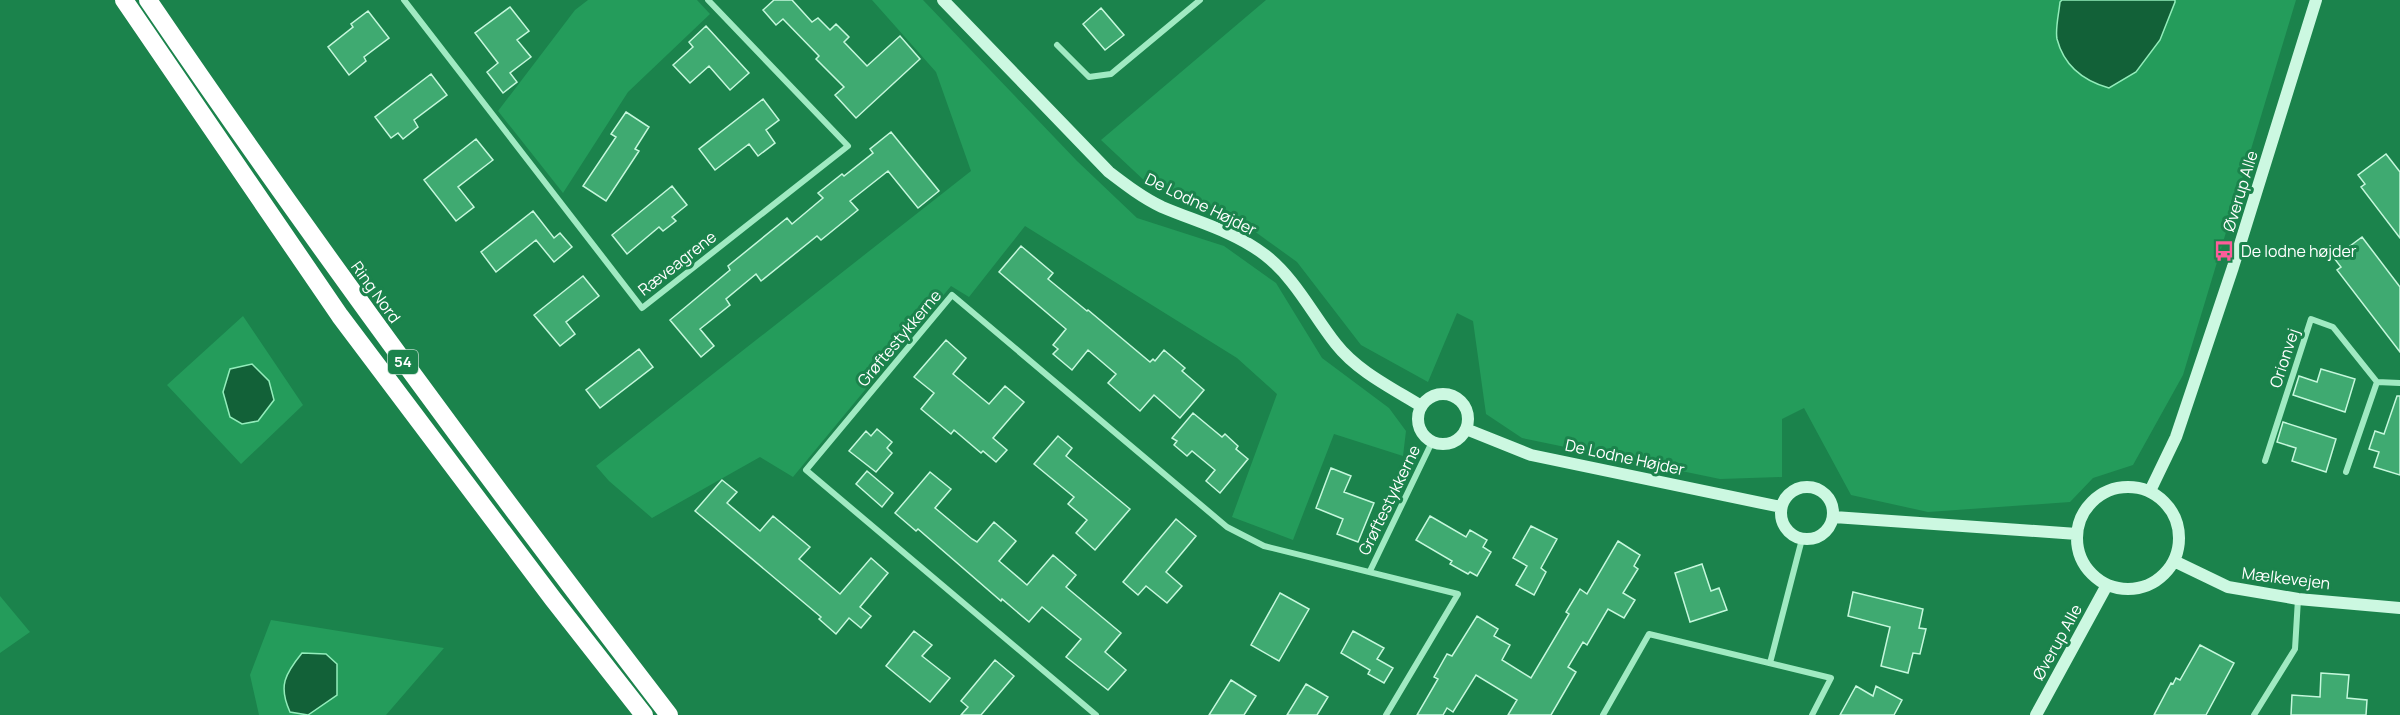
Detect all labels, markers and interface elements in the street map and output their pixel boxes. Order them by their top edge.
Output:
street label: Øverup Alle [2217,148,2263,234]
street label: De Lodne Højder [1142,167,1261,241]
street label: Ræveagrene [633,225,721,301]
bus stop icon: De lodne højder [2212,239,2236,263]
place label: De lodne højder [2241,240,2357,262]
street label: Ring Nord [346,257,406,327]
street label: Grøftestykkerne [852,285,946,391]
street label: Orionvej [2264,325,2304,391]
road number: 54 [388,350,418,374]
street label: De Lodne Højder [1563,434,1687,480]
street label: Grøftestykkerne [1353,441,1425,559]
street label: Mælkevejen [2241,562,2331,594]
street label: Øverup Alle [2027,600,2087,684]

